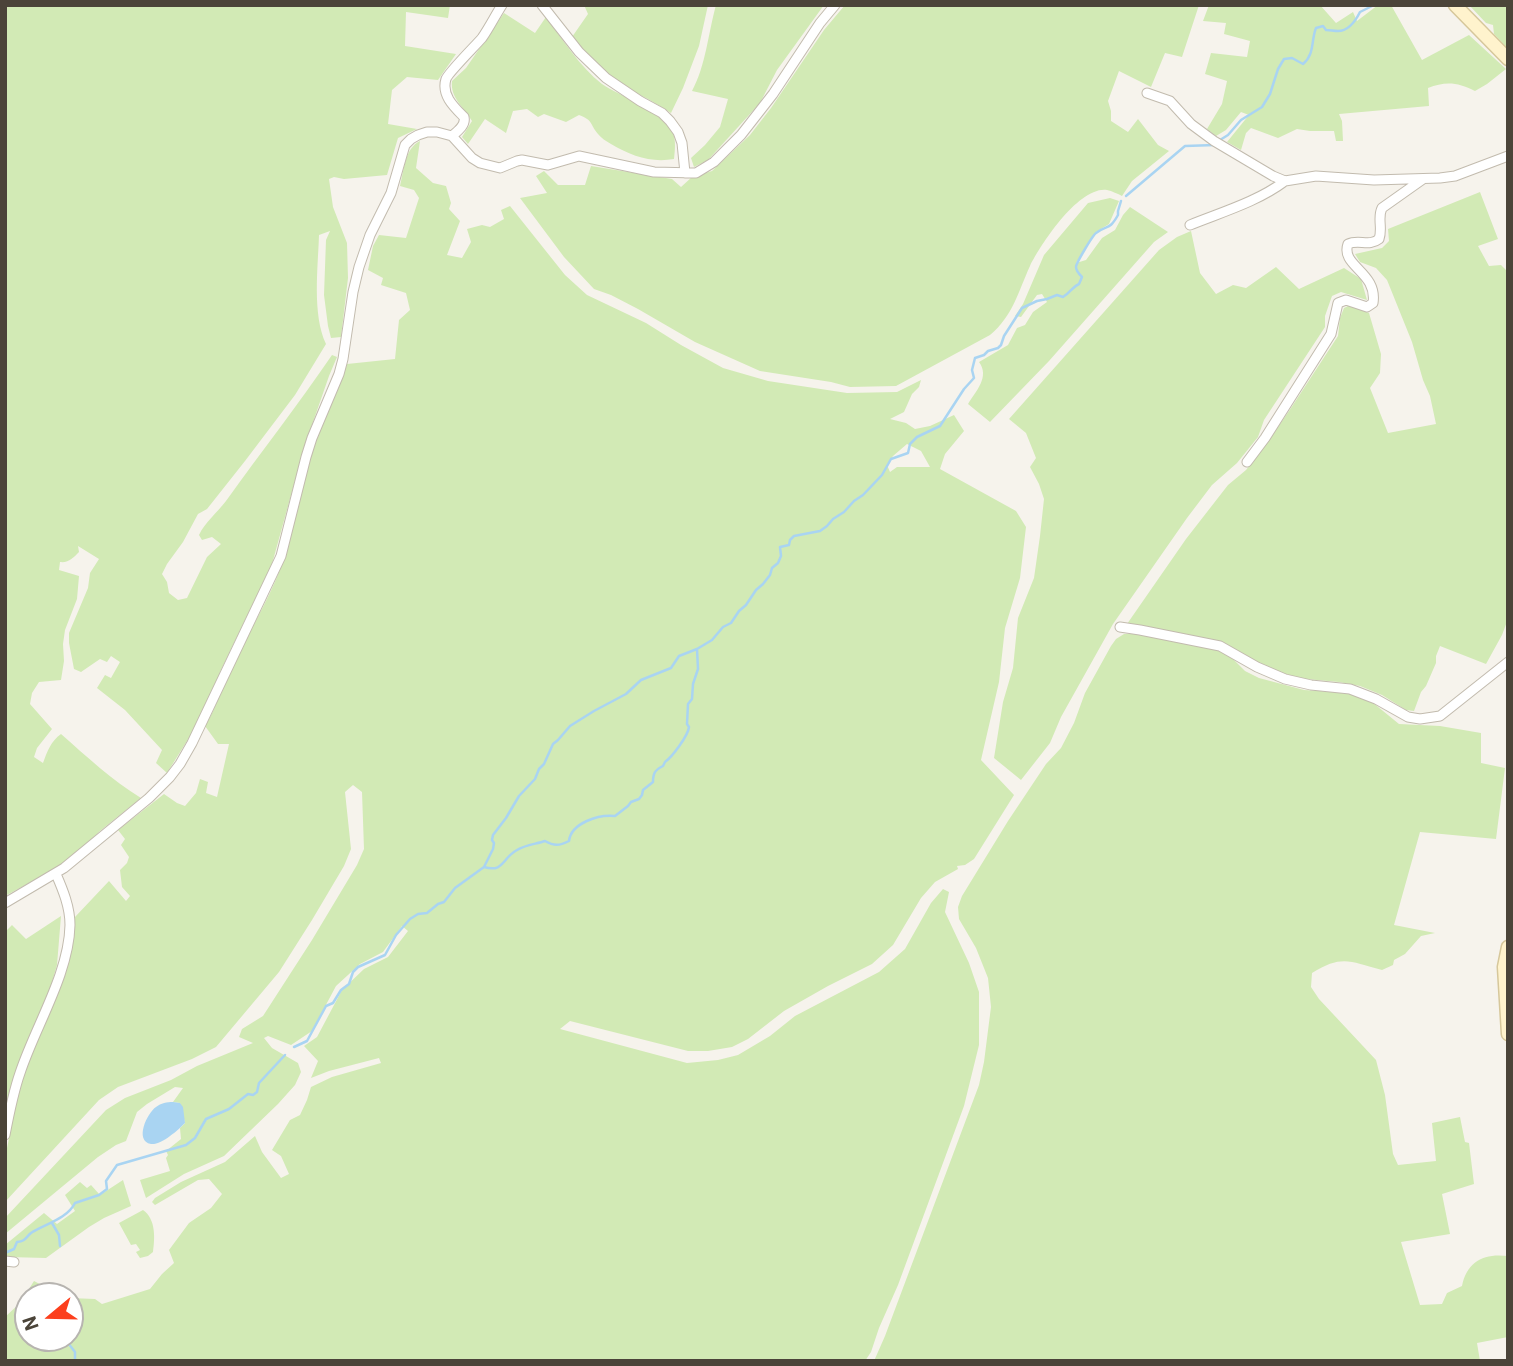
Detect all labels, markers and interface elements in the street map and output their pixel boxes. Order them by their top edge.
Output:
north arrow [14,1282,84,1352]
text: N [18,1313,44,1333]

